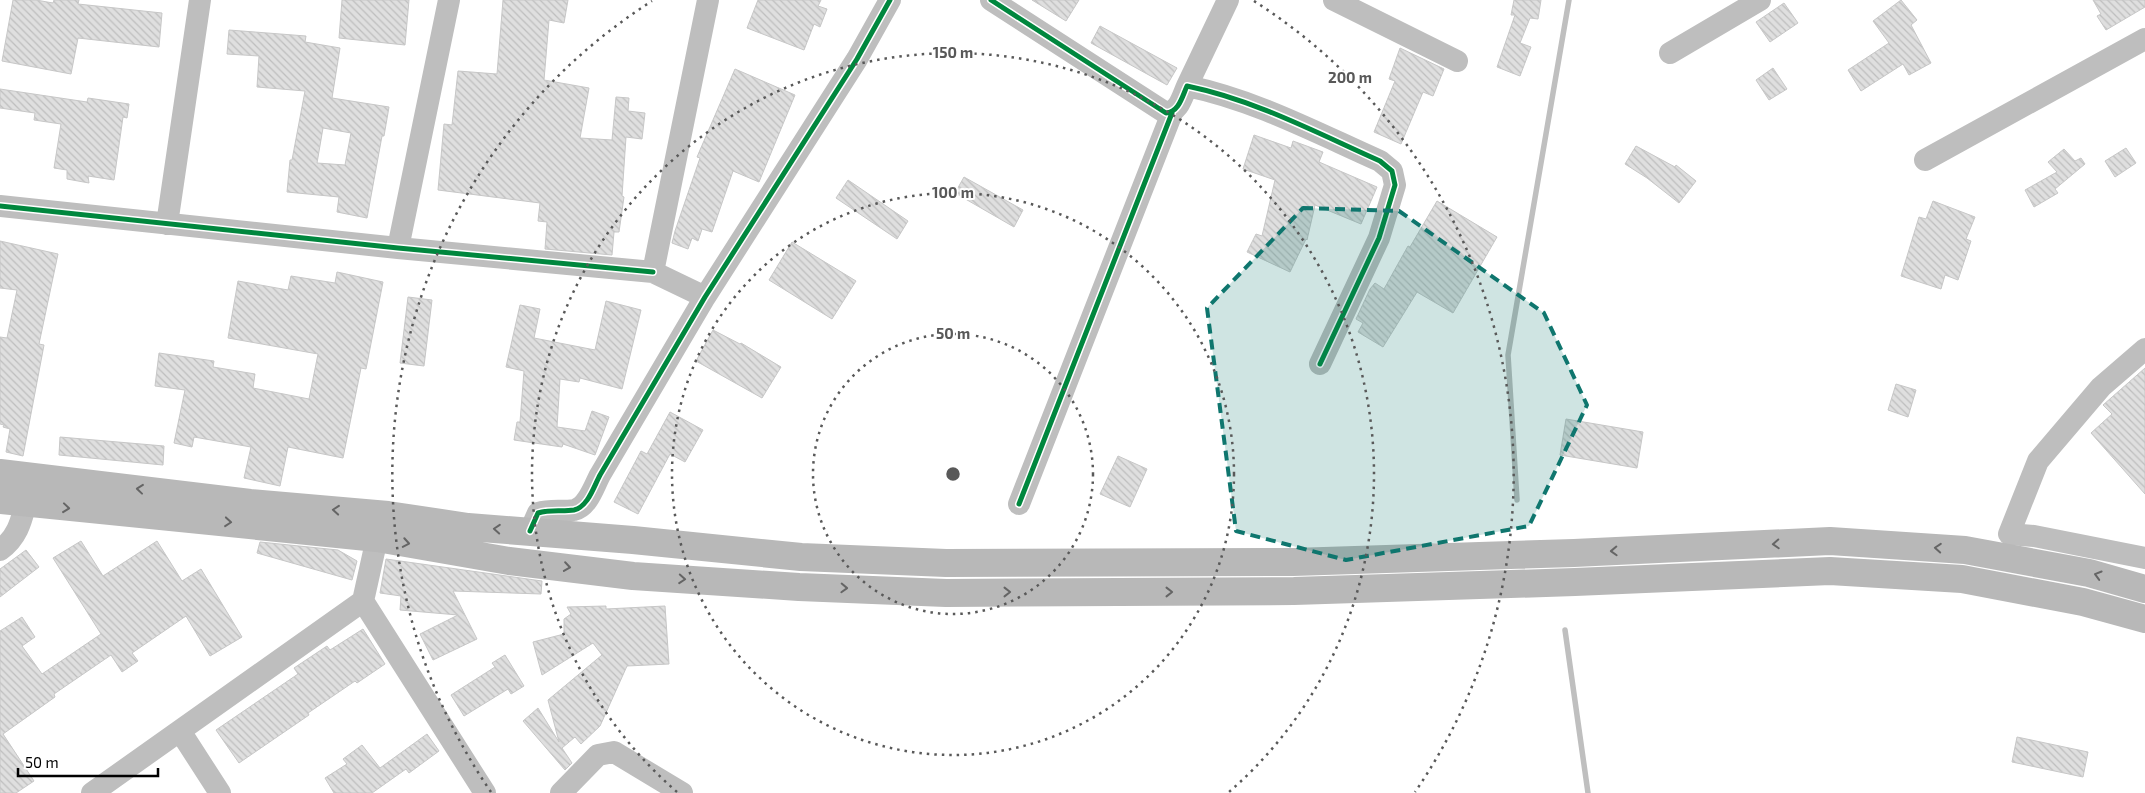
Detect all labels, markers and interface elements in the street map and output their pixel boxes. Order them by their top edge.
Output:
text: 150 m [933,43,973,61]
text: 200 m [1328,68,1372,86]
text: 100 m [932,183,974,201]
text: 50 m [936,324,970,342]
centre of rings [944,465,962,483]
one-way arrow [135,484,143,495]
one-way arrow [62,502,70,513]
one-way arrow [332,505,340,516]
one-way arrow [224,516,232,527]
one-way arrow [493,523,501,534]
one-way arrow [402,537,411,547]
one-way arrow [1772,539,1780,549]
one-way arrow [1934,543,1942,554]
one-way arrow [1609,546,1617,557]
one-way arrow [563,561,571,572]
one-way arrow [2095,571,2103,581]
one-way arrow [678,574,686,585]
one-way arrow [840,583,848,594]
one-way arrow [1003,587,1011,597]
one-way arrow [1166,587,1173,597]
scale bar [18,746,158,778]
text: 50 m [25,753,59,771]

